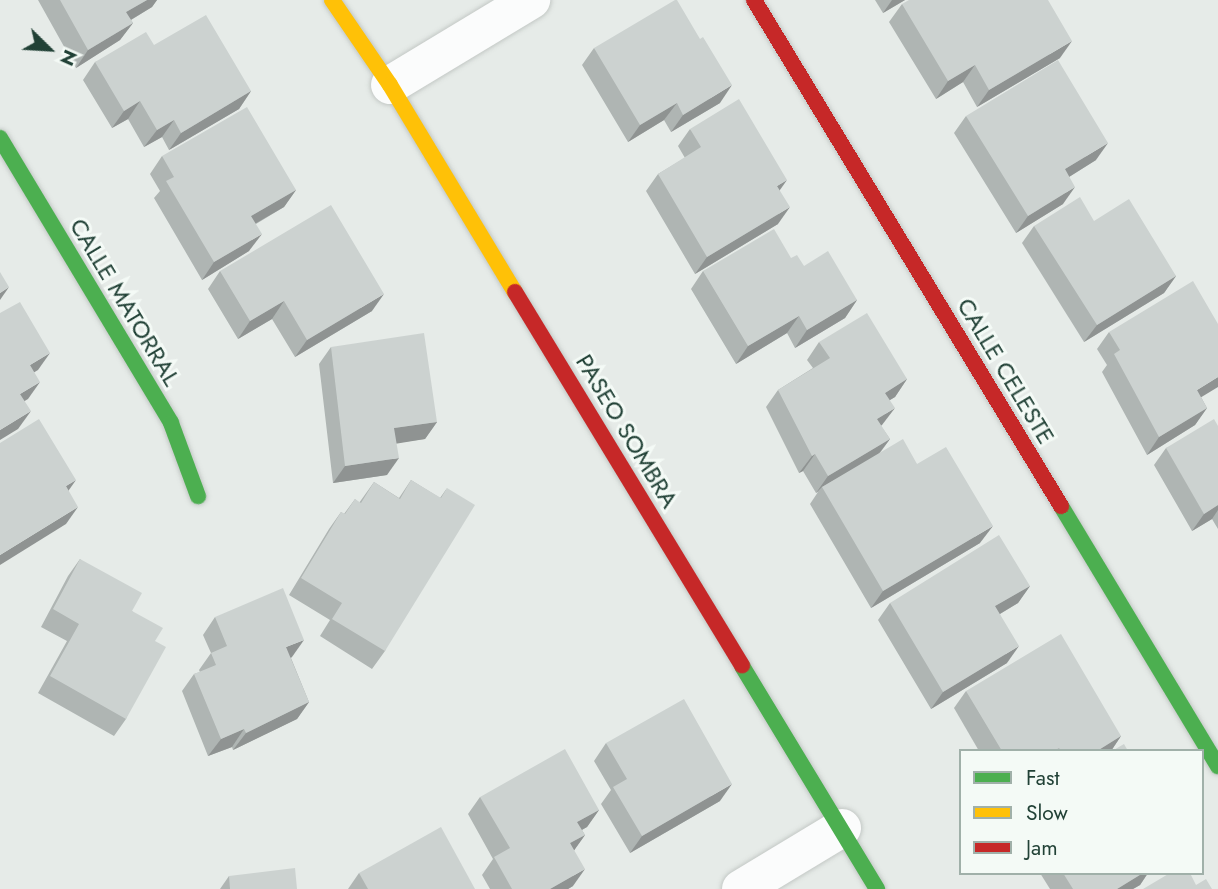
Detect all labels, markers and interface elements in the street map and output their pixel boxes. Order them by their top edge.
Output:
north arrow [14,14,84,84]
text: N [53,45,84,70]
street label: CALLE MATORRAL [64,213,186,391]
street label: CALLE CELESTE [951,293,1061,449]
street label: PASEO SOMBRA [570,349,684,513]
legend [959,749,1204,875]
text: Fast [1026,763,1059,793]
text: Slow [1026,798,1068,828]
text: Jam [1026,833,1058,863]

